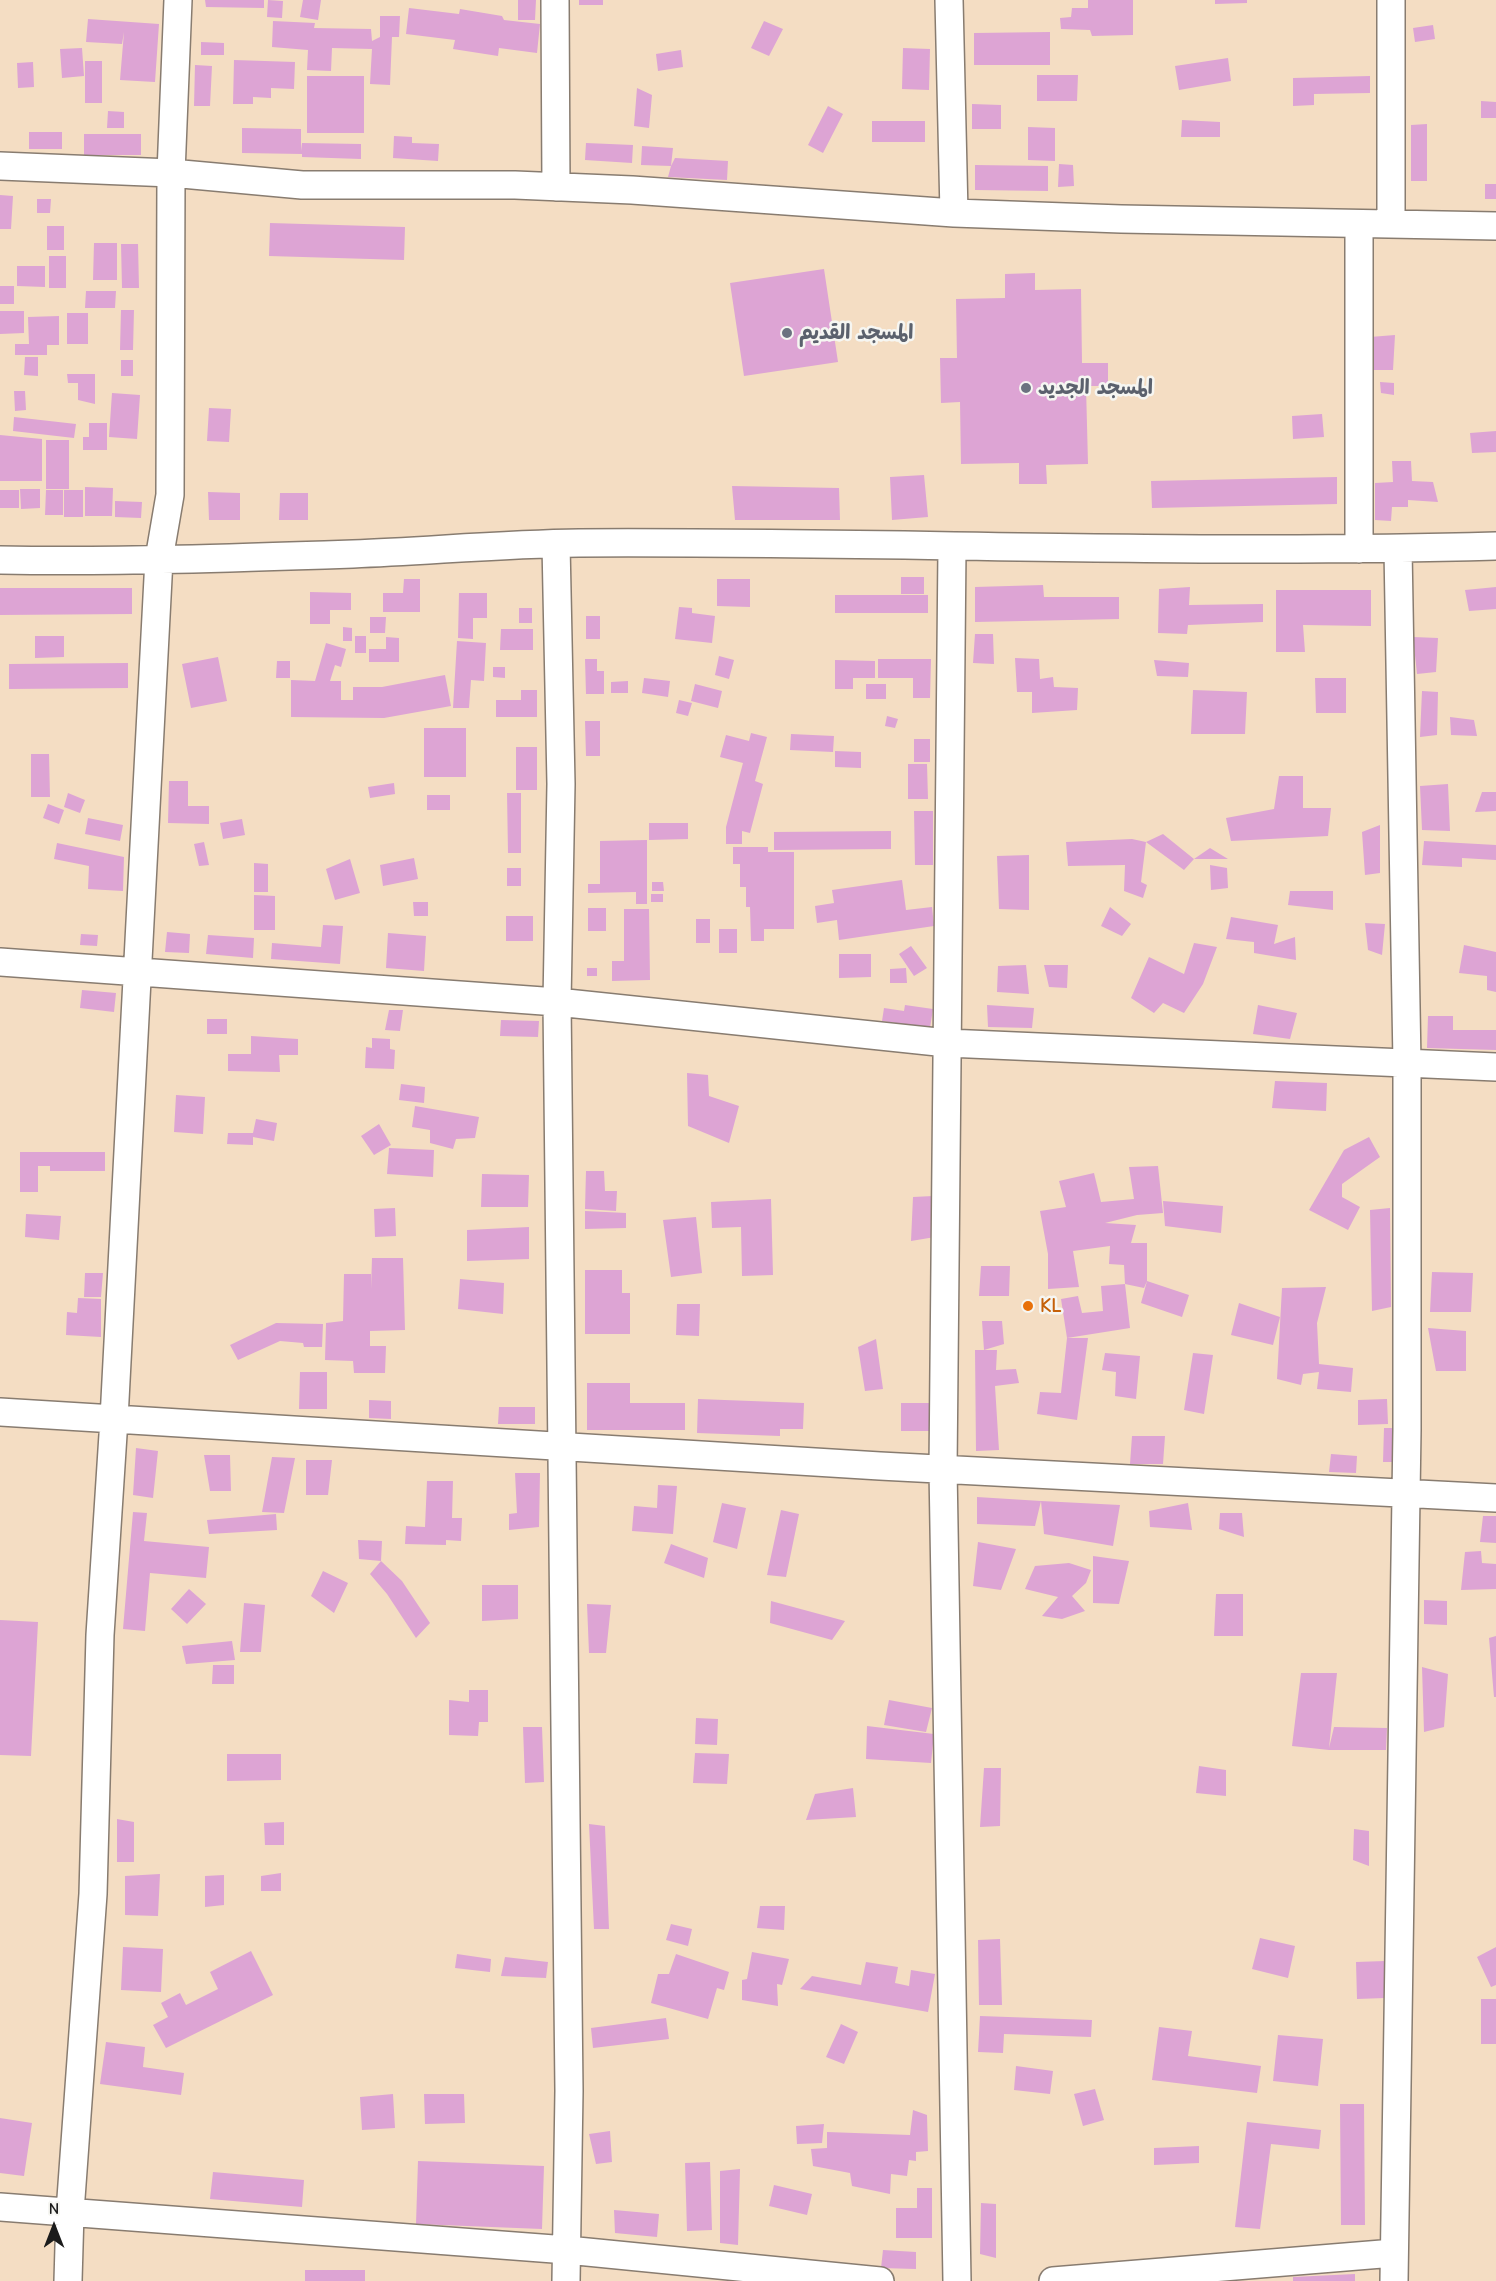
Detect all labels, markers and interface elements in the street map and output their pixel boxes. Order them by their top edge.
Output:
place label: المسجد القديم [799,321,913,345]
marker: المسجد القديم [780,326,794,340]
place label: المسجد الجديد [1038,376,1153,400]
marker: المسجد الجديد [1019,381,1033,395]
place label: KL [1040,1294,1062,1318]
marker: KL [1021,1299,1035,1313]
north arrow [24,2197,84,2257]
text: N [49,2200,59,2218]

